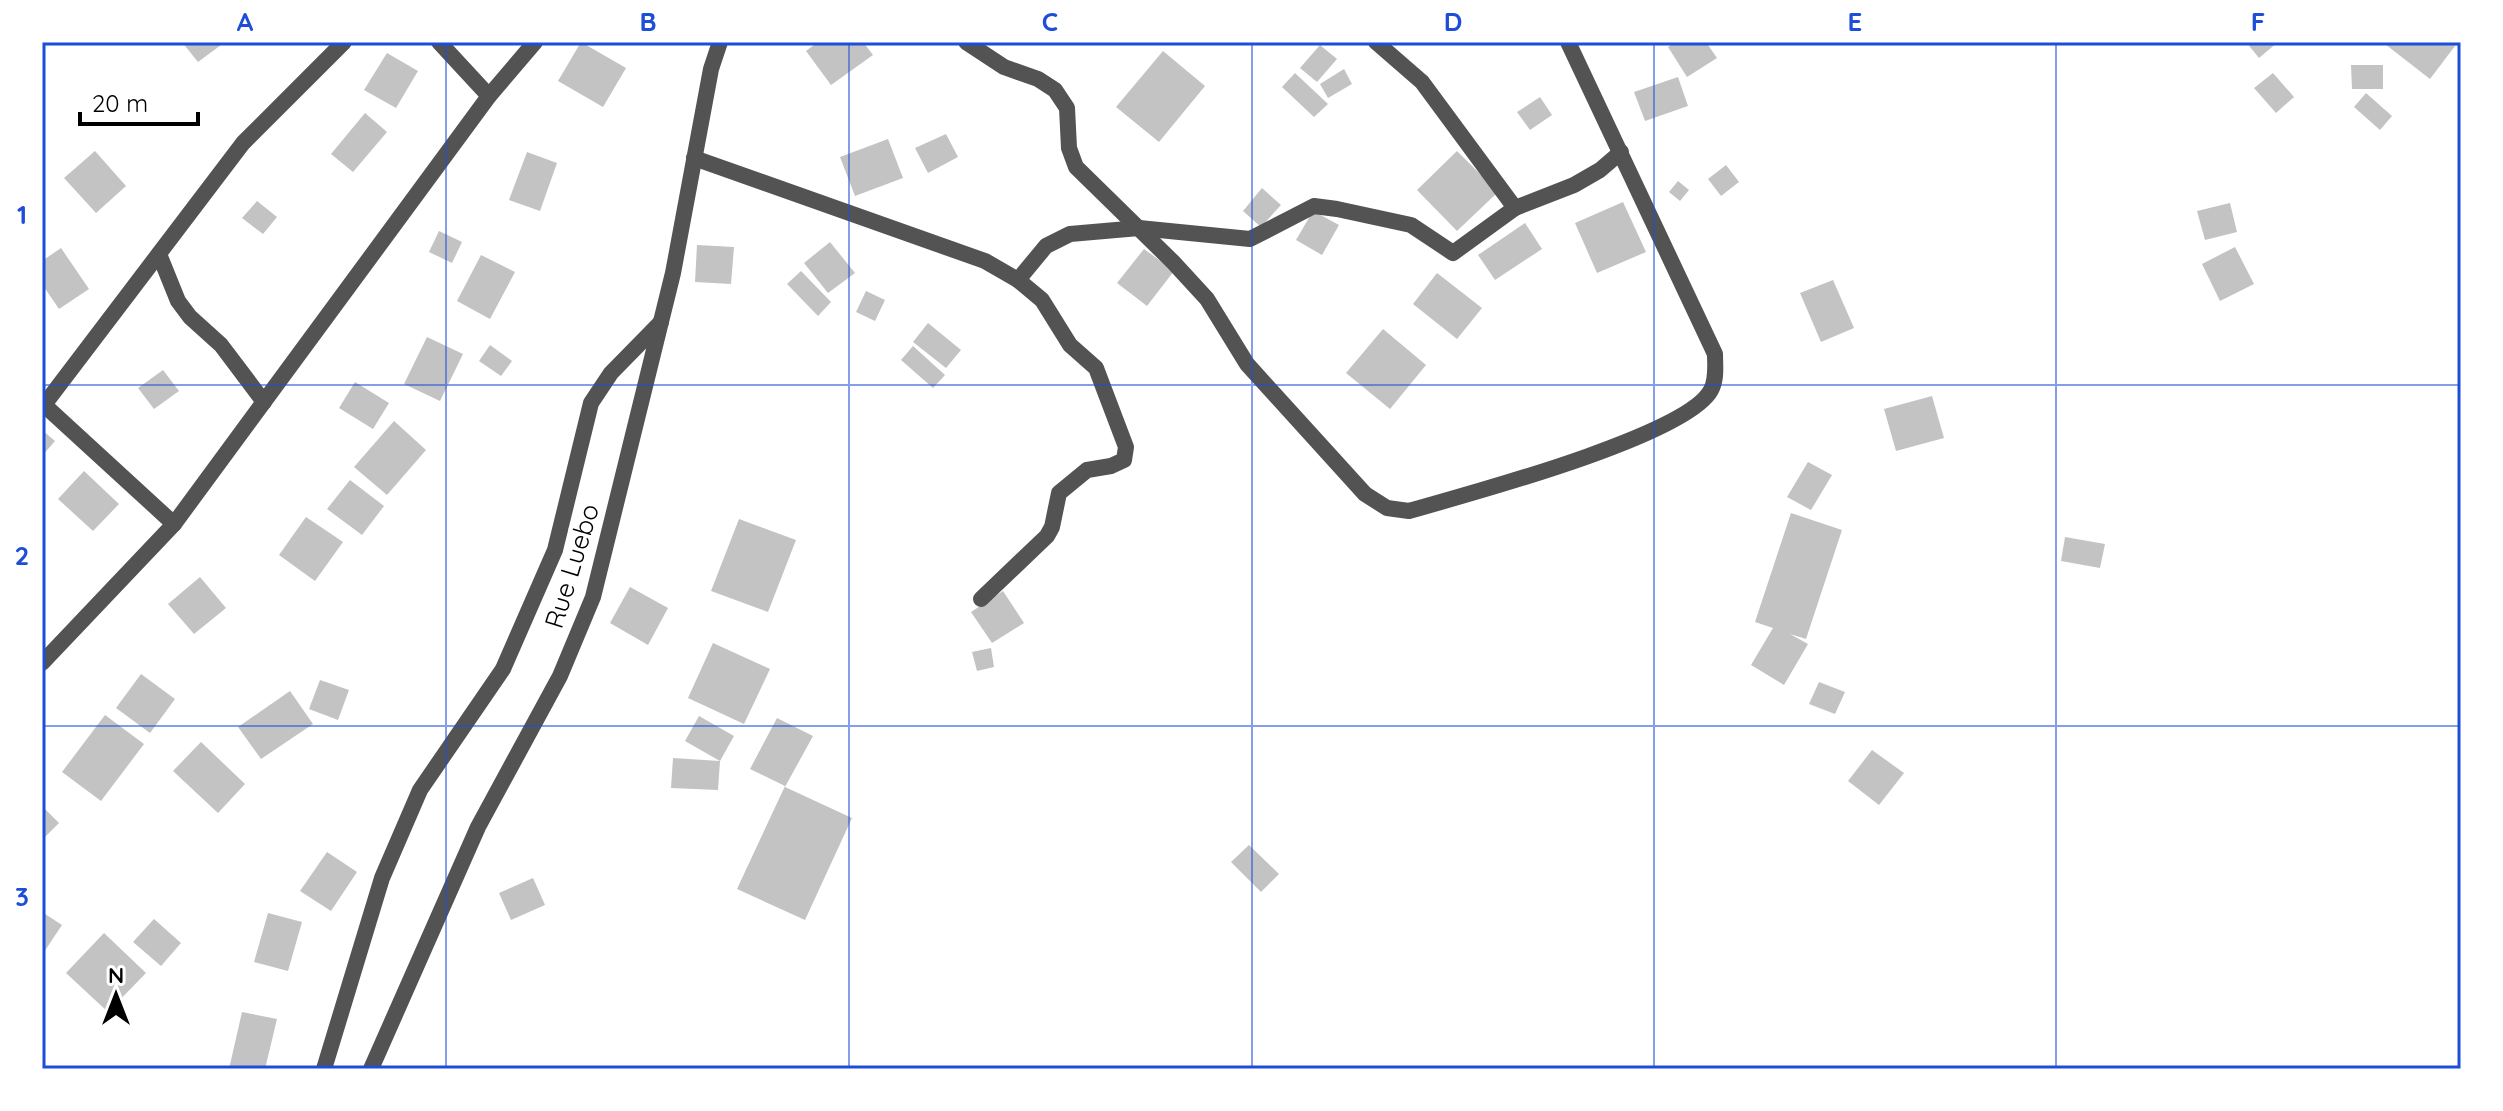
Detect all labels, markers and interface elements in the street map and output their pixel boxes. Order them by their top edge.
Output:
text: A [237,5,254,38]
text: B [639,5,657,38]
text: C [1042,5,1058,38]
text: D [1444,5,1462,38]
text: E [1848,5,1862,38]
text: F [2251,5,2265,38]
scale bar [80,76,198,126]
text: 20 m [92,88,148,118]
text: 1 [17,198,27,231]
street label: Rue Luebo [537,500,606,632]
text: 2 [15,539,29,572]
text: 3 [15,880,29,913]
north arrow [76,955,156,1035]
text: N [108,961,124,989]

